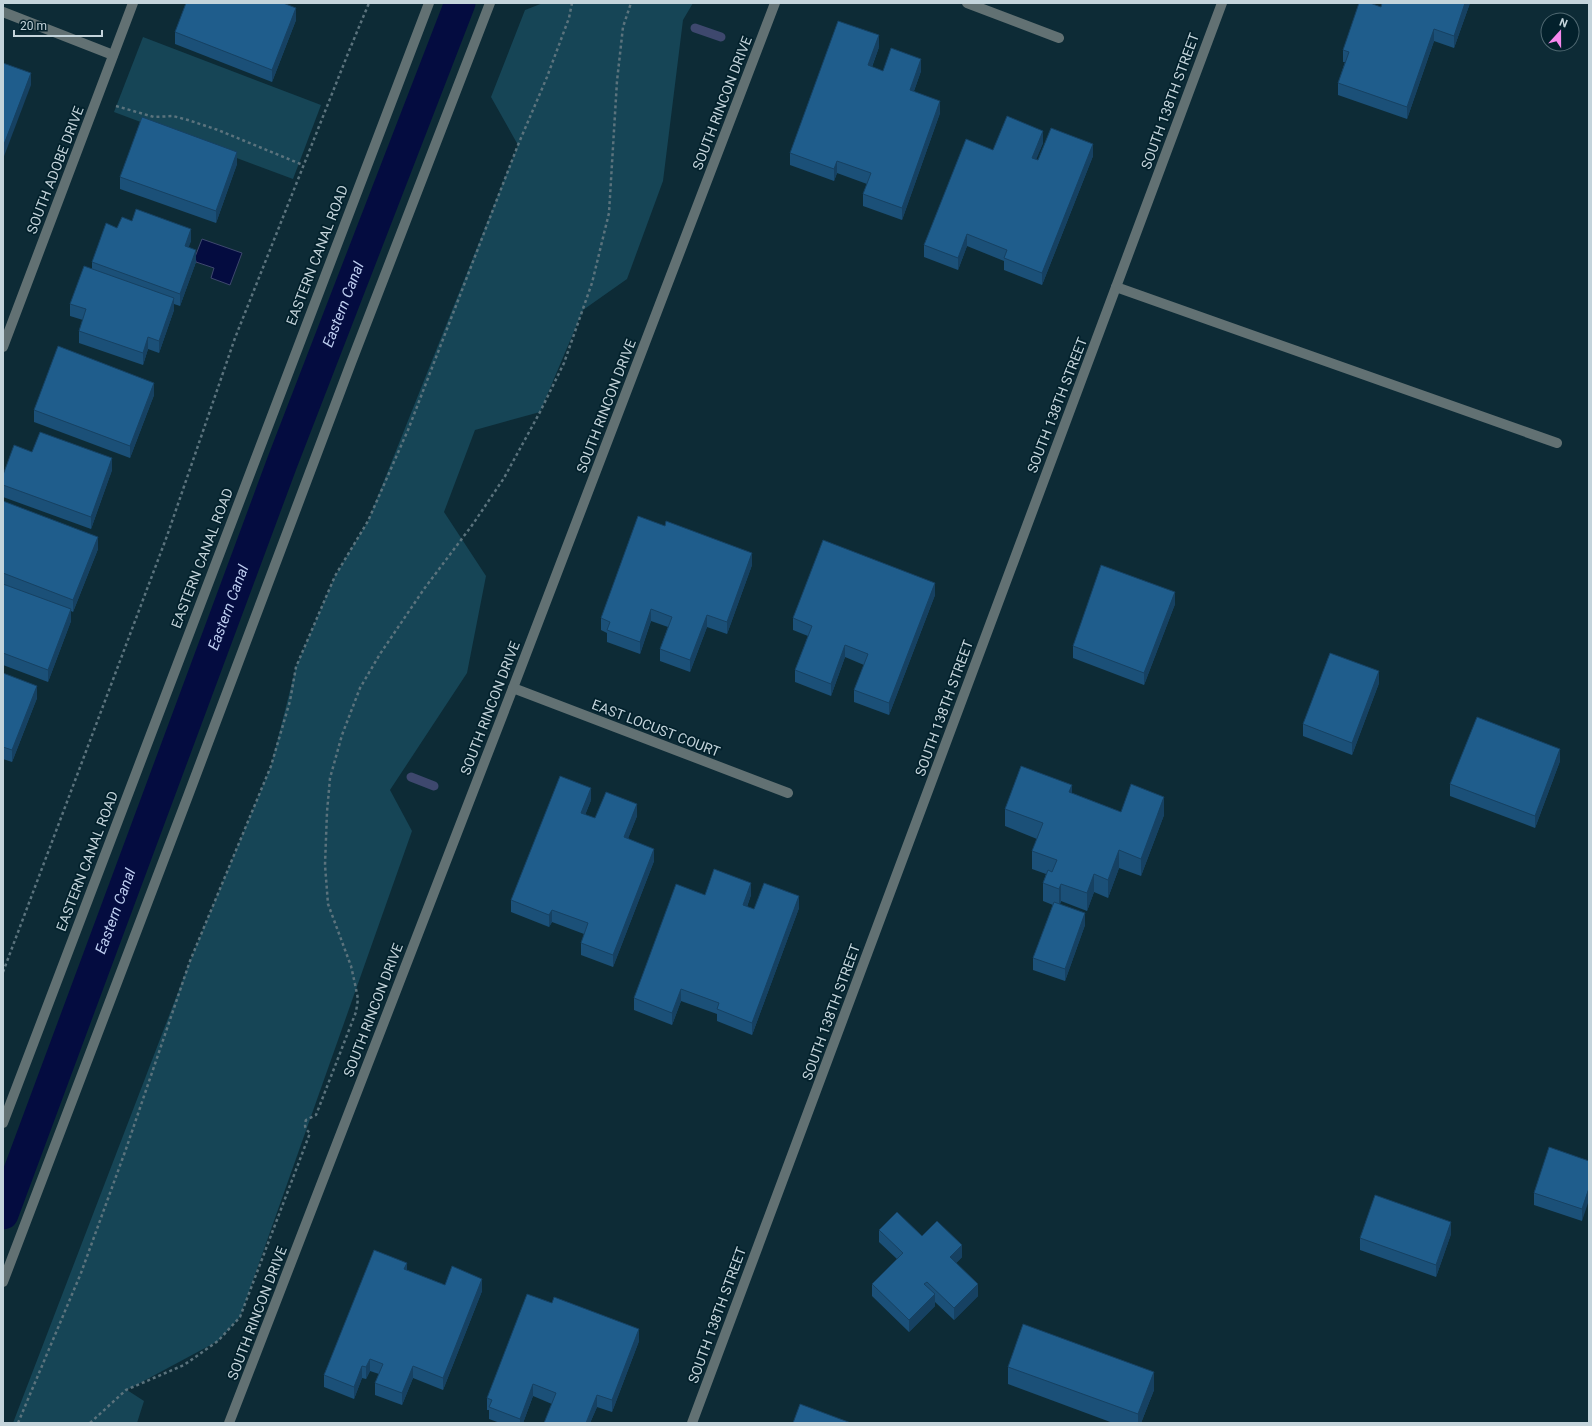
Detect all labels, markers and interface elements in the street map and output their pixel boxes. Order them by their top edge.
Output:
scale bar [14,12,102,38]
north arrow [1540,12,1580,52]
text: N [1557,16,1570,31]
text: 20 m [20,19,47,33]
street label: SOUTH 138TH STREET [1138,30,1202,171]
street label: SOUTH RINCON DRIVE [689,34,755,172]
street label: SOUTH ADOBE DRIVE [23,104,87,236]
street label: EASTERN CANAL ROAD [283,183,351,327]
water label: Eastern Canal [319,259,368,350]
street label: SOUTH 138TH STREET [1024,334,1090,475]
street label: SOUTH RINCON DRIVE [573,337,639,475]
street label: EASTERN CANAL ROAD [168,486,236,630]
water label: Eastern Canal [204,562,253,653]
street label: SOUTH 138TH STREET [912,637,976,778]
street label: SOUTH RINCON DRIVE [457,639,523,777]
street label: EAST LOCUST COURT [590,696,723,760]
street label: EASTERN CANAL ROAD [53,789,121,933]
water label: Eastern Canal [91,866,140,956]
street label: SOUTH RINCON DRIVE [340,941,406,1079]
street label: SOUTH 138TH STREET [799,941,863,1082]
street label: SOUTH RINCON DRIVE [224,1244,290,1382]
street label: SOUTH 138TH STREET [685,1244,749,1385]

